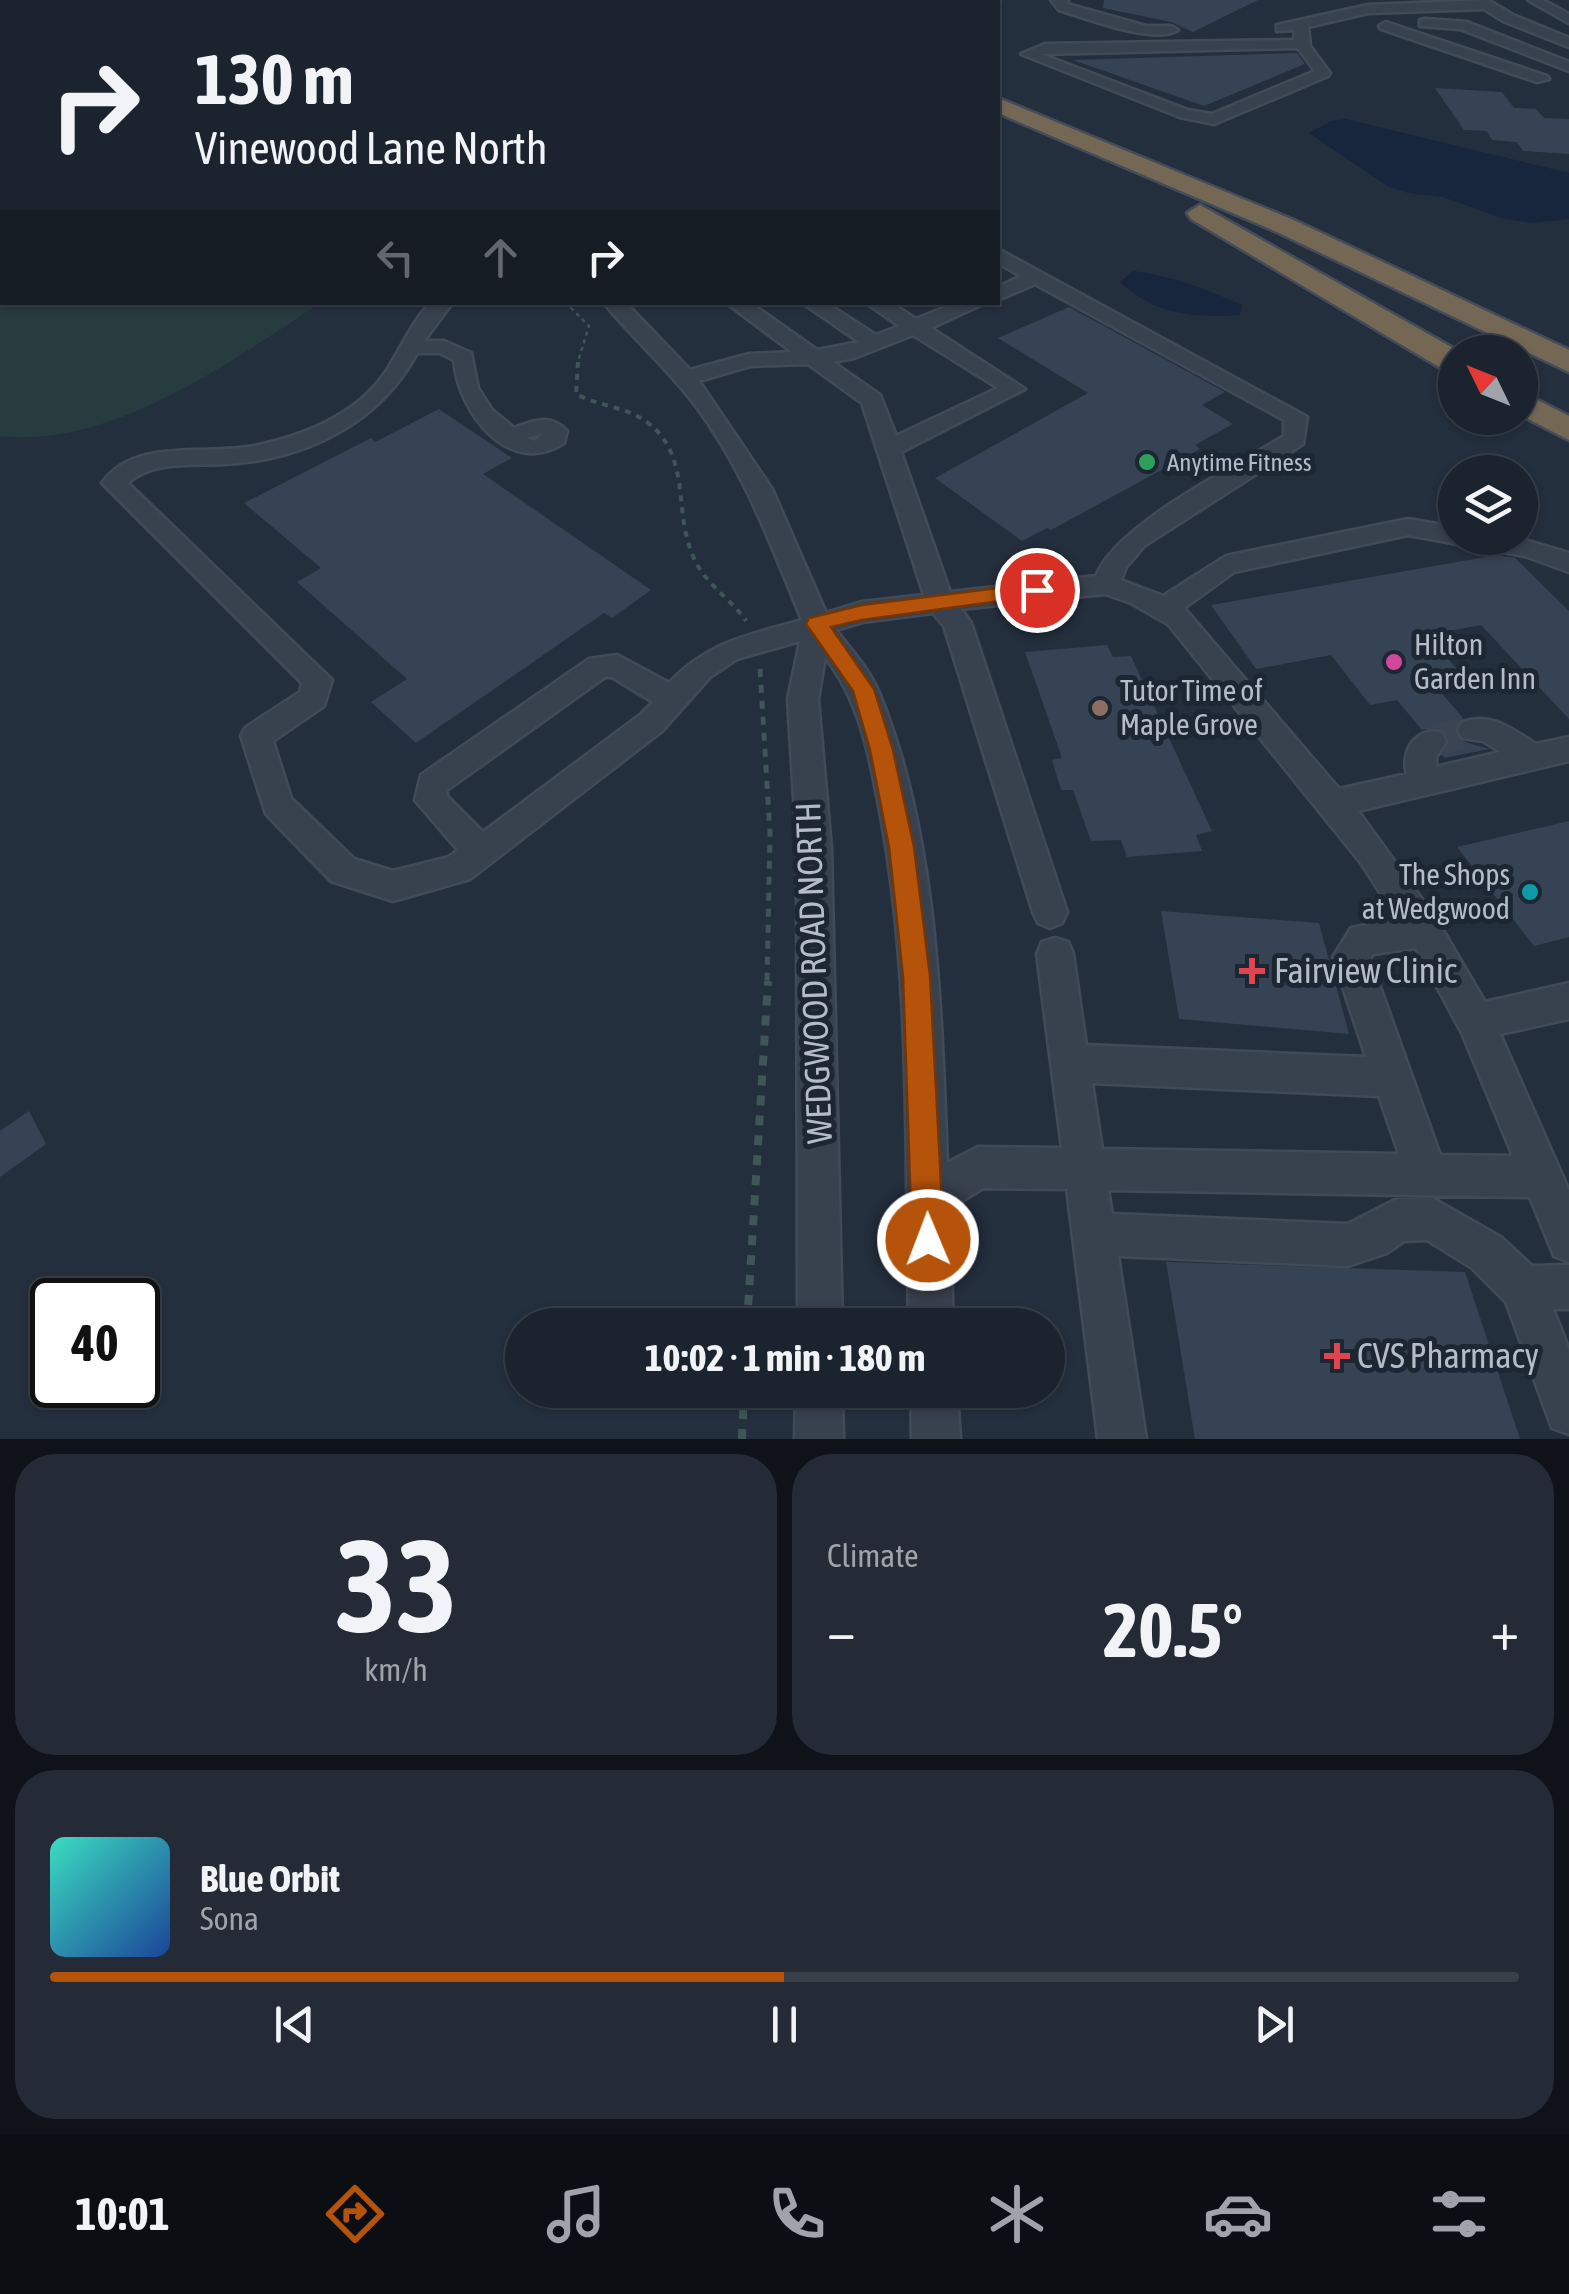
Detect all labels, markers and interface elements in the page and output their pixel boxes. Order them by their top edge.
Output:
text: 130 m [195,39,354,119]
icon: right [30,40,160,170]
text: Vinewood Lane North [195,122,548,174]
icon: left [368,230,423,285]
icon: ahead [473,230,528,285]
icon: right [578,230,633,285]
north arrow [1438,335,1538,435]
map controls [1438,335,1538,555]
place label: Anytime Fitness [1167,448,1312,476]
marker: Anytime Fitness [1136,451,1158,473]
button: layers [1438,455,1538,555]
pin [995,548,1080,633]
icon: arrive [1010,563,1065,618]
place label: Hilton Garden Inn [1414,627,1536,695]
marker: Hilton Garden Inn [1383,651,1405,673]
place label: Tutor Time of Maple Grove [1120,673,1263,741]
marker: Tutor Time of Maple Grove [1089,697,1111,719]
street label: WEDGWOOD ROAD NORTH [787,801,839,1145]
place label: The Shops at Wedgwood [1362,857,1510,925]
marker: The Shops at Wedgwood [1519,881,1541,903]
place label: Fairview Clinic [1274,950,1457,990]
marker: Fairview Clinic [1239,958,1265,984]
position arrow [876,1188,980,1292]
speed limit sign: 40 [30,1278,160,1408]
place label: CVS Pharmacy [1357,1335,1539,1375]
text: 10:02 · 1 min · 180 m [645,1336,925,1379]
marker: CVS Pharmacy [1326,1345,1348,1367]
text: 33 [335,1511,457,1660]
text: Climate [827,1537,919,1574]
text: 20.5° [1103,1587,1243,1673]
text: − [827,1599,856,1662]
text: + [1490,1599,1519,1662]
text: km/h [364,1651,428,1688]
text: Blue Orbit [200,1857,340,1900]
text: Sona [200,1900,259,1937]
icon: previous [267,1997,322,2052]
icon: pause [757,1997,812,2052]
icon: next [1247,1997,1302,2052]
icon: directions [320,2179,390,2249]
icon: music [541,2179,611,2249]
icon: phone [762,2179,832,2249]
icon: climate [982,2179,1052,2249]
icon: car [1203,2179,1273,2249]
icon: filters [1424,2179,1494,2249]
text: 10:01 [75,2188,170,2240]

